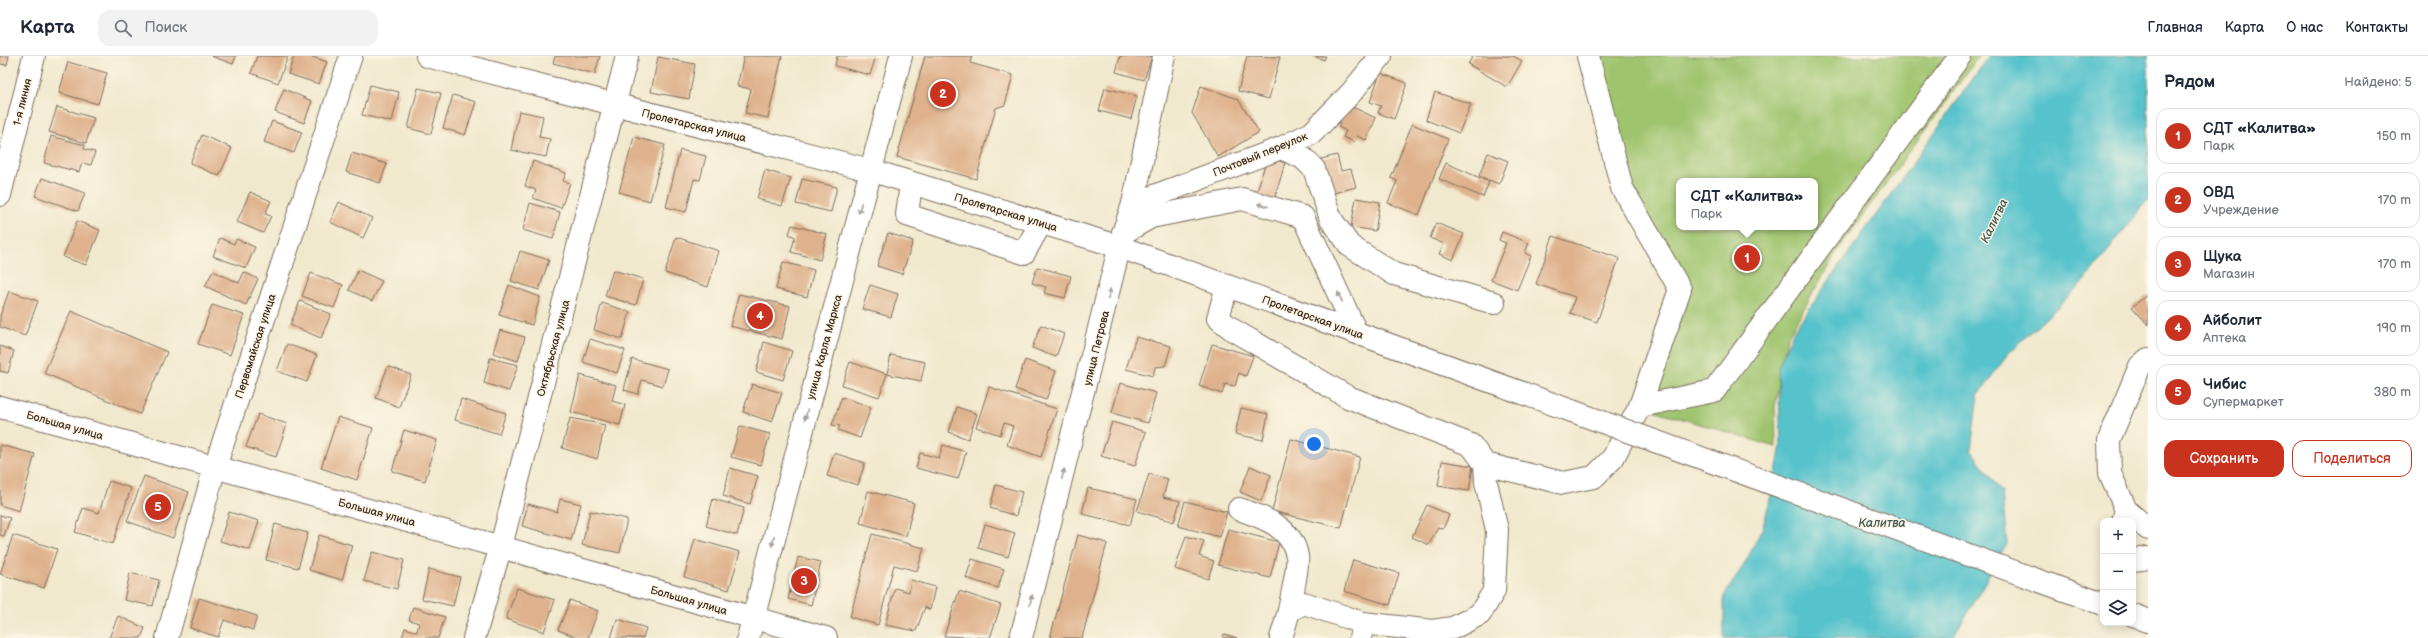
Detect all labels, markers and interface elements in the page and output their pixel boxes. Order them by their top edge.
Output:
search box [98,10,378,46]
text: Карта [20,16,74,39]
icon: search [112,17,134,39]
text: Поиск [144,18,187,37]
text: Главная [2148,19,2203,36]
text: Карта [2225,19,2264,36]
text: О нас [2286,19,2323,36]
text: Контакты [2345,19,2408,36]
text: Рядом [2164,72,2215,92]
text: Найдено: 5 [2344,74,2412,90]
street label: 1-я линия [10,77,35,127]
pin: 2 [930,79,956,109]
street label: Пролетарская улица [640,106,748,145]
text: СДТ «Калитва» [2203,119,2316,138]
text: 1 [2175,128,2181,144]
text: 150 m [2377,128,2411,144]
street label: Почтовый переулок [1211,129,1310,179]
text: Парк [2203,138,2235,154]
popup [1676,178,1818,230]
text: ОВД [2203,183,2234,202]
text: СДТ «Калитва» [1690,187,1804,206]
street label: Пролетарская улица [953,191,1059,234]
text: 2 [2174,192,2182,208]
text: 170 m [2378,192,2411,208]
water label: Калитва [1977,197,2012,246]
one-way arrow [857,202,863,214]
one-way arrow [1257,202,1269,208]
text: Учреждение [2203,202,2279,218]
text: Парк [1690,206,1722,222]
pin: 1 [1734,243,1760,273]
text: Щука [2203,247,2242,266]
text: 3 [2174,256,2182,272]
text: 170 m [2378,256,2411,272]
text: Магазин [2203,266,2255,282]
one-way arrow [1107,288,1113,300]
one-way arrow [1337,291,1343,303]
street label: Первомайская улица [232,292,279,400]
street label: улица Карла Маркса [804,293,845,401]
street label: Пролетарская улица [1260,293,1366,342]
street label: Октябрьская улица [534,298,573,398]
pin: 4 [747,301,773,331]
street label: улица Петрова [1081,309,1112,387]
text: Айболит [2203,311,2262,330]
text: 4 [2174,320,2182,336]
text: 190 m [2377,320,2411,336]
text: Аптека [2203,330,2246,346]
text: Чибис [2203,375,2247,394]
text: 5 [2174,384,2182,400]
text: 380 m [2374,384,2411,400]
text: Супермаркет [2203,394,2284,410]
street label: Большая улица [25,408,105,443]
one-way arrow [803,409,809,421]
your location [1304,434,1324,454]
button: Сохранить [2164,440,2284,477]
button: Поделиться [2292,440,2412,477]
one-way arrow [1061,468,1067,480]
pin: 5 [145,492,171,522]
street label: Большая улица [337,496,417,529]
water label: Калитва [1858,516,1906,531]
map controls [2100,518,2136,626]
button: + [2100,518,2136,554]
one-way arrow [770,535,776,547]
button: − [2100,554,2136,590]
pin: 3 [791,566,817,596]
street label: Большая улица [649,583,729,618]
button: layers [2100,590,2136,626]
one-way arrow [1028,594,1034,606]

